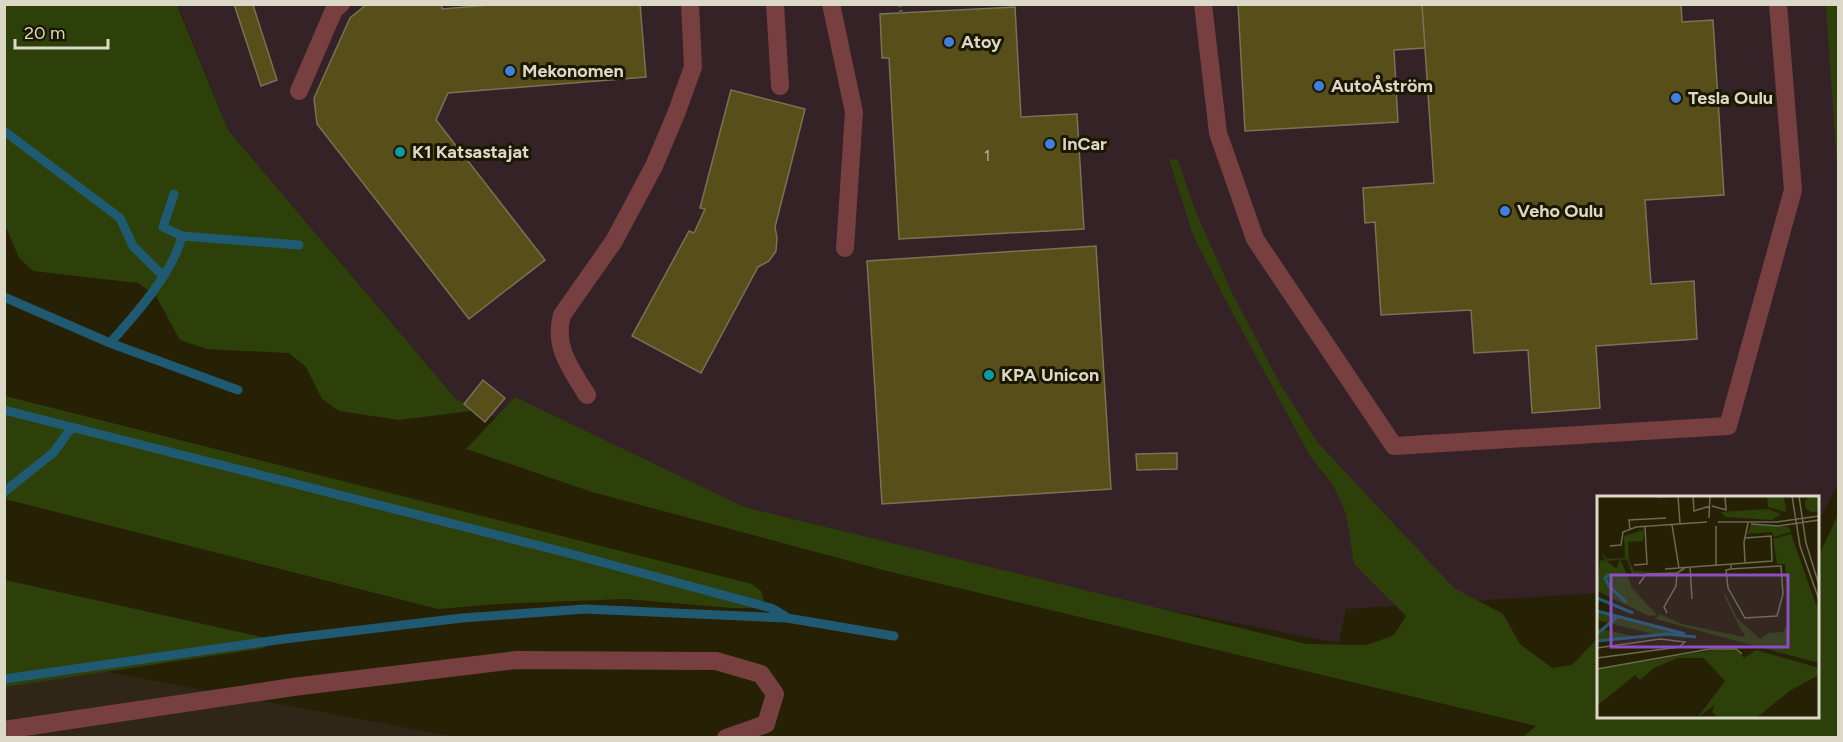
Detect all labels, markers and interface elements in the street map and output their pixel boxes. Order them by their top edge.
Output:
scale bar [15,12,108,50]
text: 20 m [24,22,65,44]
place label: Atoy [961,31,1002,53]
marker: Atoy [942,35,956,49]
place label: Mekonomen [522,60,624,82]
marker: Mekonomen [503,64,517,78]
place label: AutoÅström [1331,74,1433,97]
marker: AutoÅström [1312,79,1326,93]
place label: Tesla Oulu [1688,87,1773,109]
marker: Tesla Oulu [1669,91,1683,105]
place label: InCar [1062,133,1107,155]
marker: InCar [1043,137,1057,151]
place label: K1 Katsastajat [412,141,529,163]
marker: K1 Katsastajat [393,145,407,159]
house number: 1 [984,147,990,165]
place label: Veho Oulu [1517,200,1603,222]
marker: Veho Oulu [1498,204,1512,218]
place label: KPA Unicon [1001,364,1099,386]
marker: KPA Unicon [982,368,996,382]
inset map [1597,496,1819,718]

